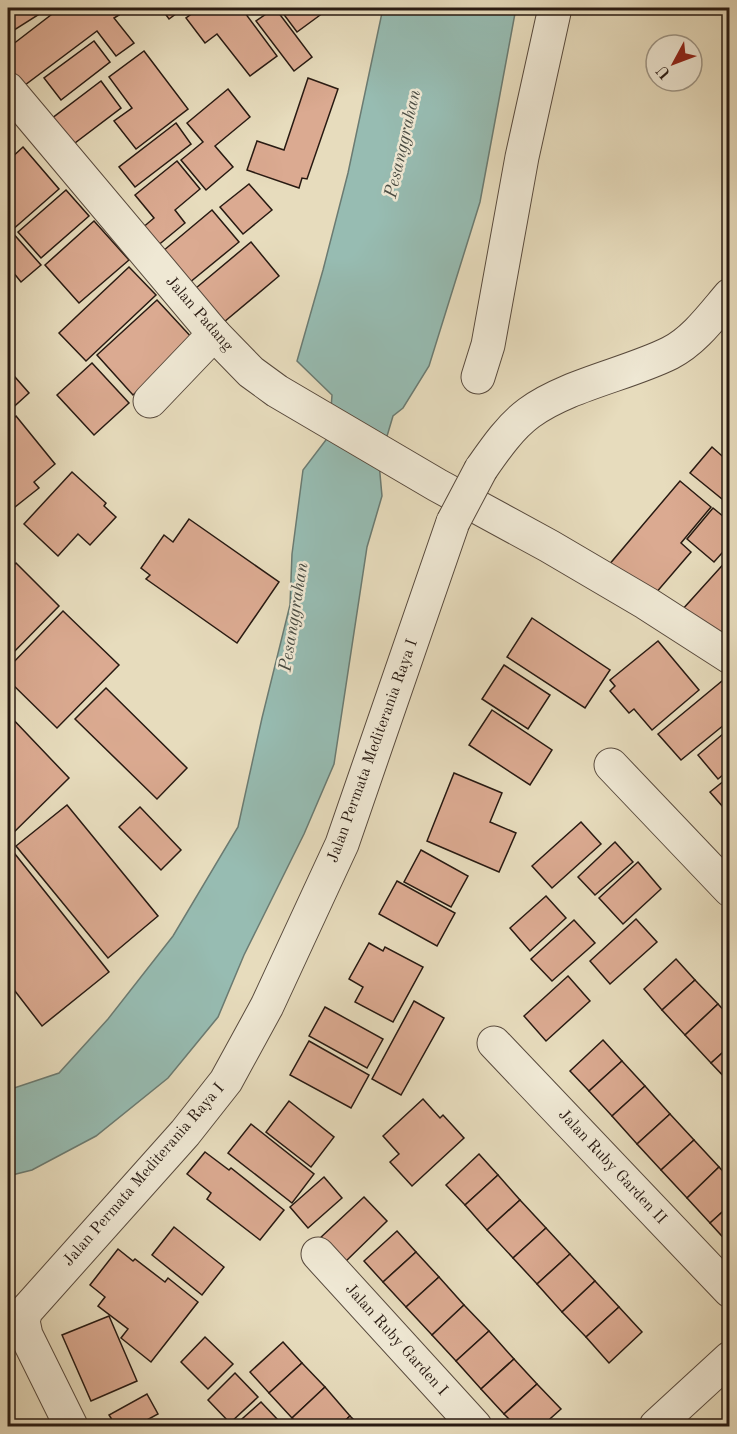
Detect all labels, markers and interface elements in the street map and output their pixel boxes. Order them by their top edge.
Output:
north arrow [644,33,704,93]
text: U [654,61,674,82]
water label: Pesanggrahan [382,88,424,201]
street label: Jalan Padang [162,273,236,355]
water label: Pesanggrahan [276,561,312,674]
street label: Jalan Permata Mediterania Raya I [325,637,421,865]
street label: Jalan Permata Mediterania Raya I [60,1081,228,1269]
street label: Jalan Ruby Garden II [555,1107,669,1227]
street label: Jalan Ruby Garden I [342,1281,450,1399]

